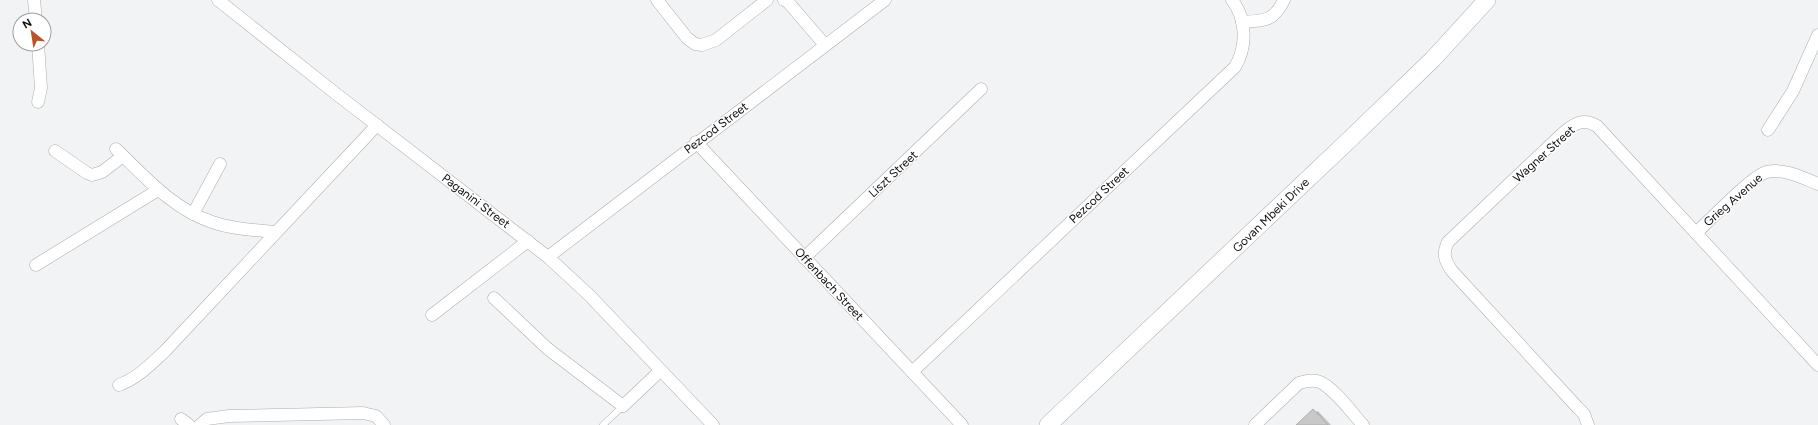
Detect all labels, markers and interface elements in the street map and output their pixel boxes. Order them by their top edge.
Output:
north arrow [12,12,52,52]
text: N [20,16,34,32]
street label: Pezcod Street [681,99,751,157]
street label: Wagner Street [1510,122,1578,185]
street label: Liszt Street [866,148,921,200]
street label: Pezcod Street [1066,164,1132,226]
street label: Grieg Avenue [1701,170,1766,229]
street label: Paganini Street [439,171,513,231]
street label: Govan Mbeki Drive [1230,175,1312,255]
street label: Offenbach Street [792,245,867,324]

